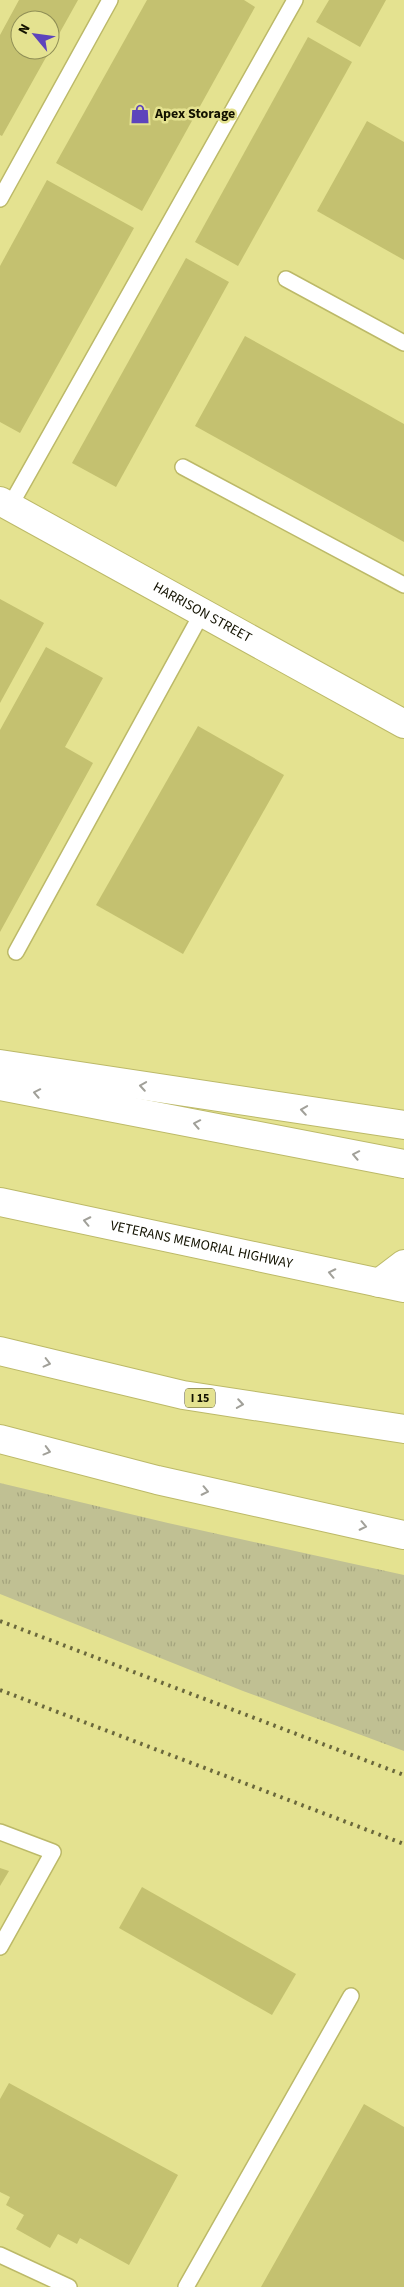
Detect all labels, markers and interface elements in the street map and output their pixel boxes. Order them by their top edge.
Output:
north arrow [10,10,60,60]
text: N [14,20,36,38]
shop icon: Apex Storage [129,103,151,125]
place label: Apex Storage [154,104,235,124]
street label: HARRISON STREET [149,577,256,648]
one-way arrow [139,1081,148,1091]
one-way arrow [33,1089,41,1099]
one-way arrow [300,1105,308,1116]
one-way arrow [192,1120,201,1130]
one-way arrow [352,1150,361,1161]
one-way arrow [83,1216,92,1227]
street label: VETERANS MEMORIAL HIGHWAY [108,1216,295,1274]
one-way arrow [327,1268,336,1279]
one-way arrow [43,1357,51,1367]
road number: I 15 [185,1389,215,1408]
one-way arrow [237,1398,245,1409]
one-way arrow [43,1445,52,1456]
one-way arrow [200,1485,209,1496]
one-way arrow [359,1520,368,1531]

